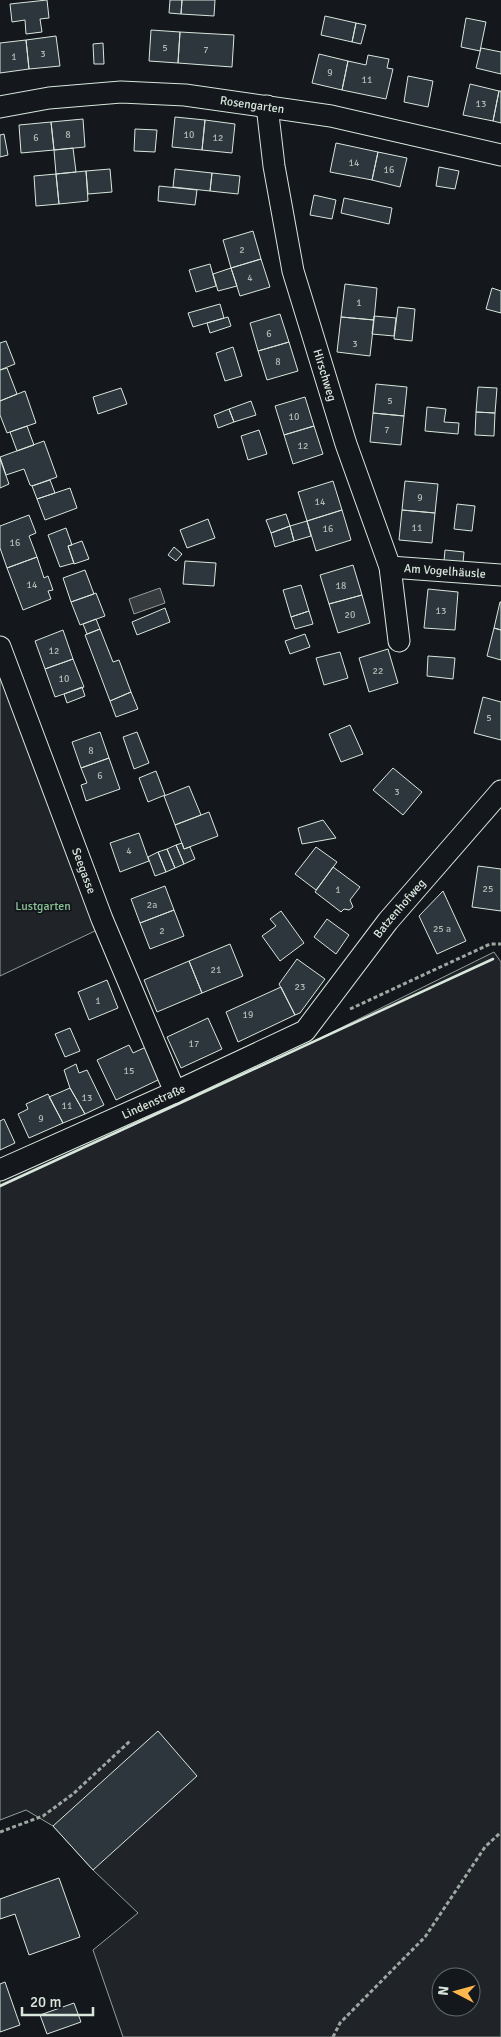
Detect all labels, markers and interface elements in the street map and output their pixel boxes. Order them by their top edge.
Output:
house number: 5 [162,42,168,54]
house number: 7 [203,44,209,56]
house number: 3 [40,48,46,60]
house number: 1 [11,51,17,63]
house number: 9 [327,67,333,79]
house number: 11 [362,74,372,86]
street label: Rosengarten [219,93,285,117]
house number: 13 [476,98,486,110]
house number: 8 [65,129,71,141]
house number: 10 [184,129,194,141]
house number: 6 [33,132,39,144]
house number: 12 [213,132,223,144]
house number: 14 [349,157,360,169]
house number: 16 [384,164,394,176]
house number: 2 [239,244,245,256]
house number: 4 [247,272,253,284]
house number: 1 [356,297,362,309]
house number: 6 [266,328,272,340]
house number: 3 [352,338,358,350]
street label: Hirschweg [309,347,339,403]
house number: 8 [275,356,281,368]
house number: 5 [387,395,393,407]
house number: 10 [289,411,299,423]
house number: 7 [384,424,390,436]
house number: 12 [298,440,308,452]
house number: 9 [417,492,423,504]
house number: 14 [315,496,326,508]
house number: 11 [412,522,422,534]
house number: 16 [323,523,333,535]
house number: 16 [10,537,20,549]
street label: Am Vogelhäusle [403,561,486,582]
house number: 14 [27,579,38,591]
house number: 18 [336,580,346,592]
house number: 13 [436,605,446,617]
house number: 20 [345,609,355,621]
house number: 12 [49,645,59,657]
house number: 22 [373,665,383,677]
house number: 10 [59,673,69,685]
house number: 5 [486,712,492,724]
house number: 8 [88,745,94,757]
house number: 6 [97,770,103,782]
house number: 3 [394,786,400,798]
house number: 4 [126,845,132,857]
street label: Seegasse [68,846,99,896]
street label: Batzenhofweg [371,876,429,942]
house number: 25 [483,883,493,895]
house number: 1 [335,884,341,896]
park label: Lustgarten [15,899,71,914]
house number: 2a [147,899,157,911]
house number: 25 a [433,923,451,935]
house number: 2 [159,925,165,937]
house number: 21 [211,964,221,976]
house number: 23 [295,981,305,993]
house number: 1 [95,995,101,1007]
house number: 19 [243,1009,253,1021]
house number: 17 [189,1038,199,1050]
house number: 15 [124,1065,134,1077]
street label: Lindenstraße [119,1081,188,1123]
house number: 13 [82,1092,92,1104]
house number: 11 [62,1100,72,1112]
house number: 9 [38,1113,44,1125]
north arrow [431,1967,481,2017]
scale bar [22,1984,94,2016]
text: N [435,1985,453,1996]
text: 20 m [30,1993,61,2011]

